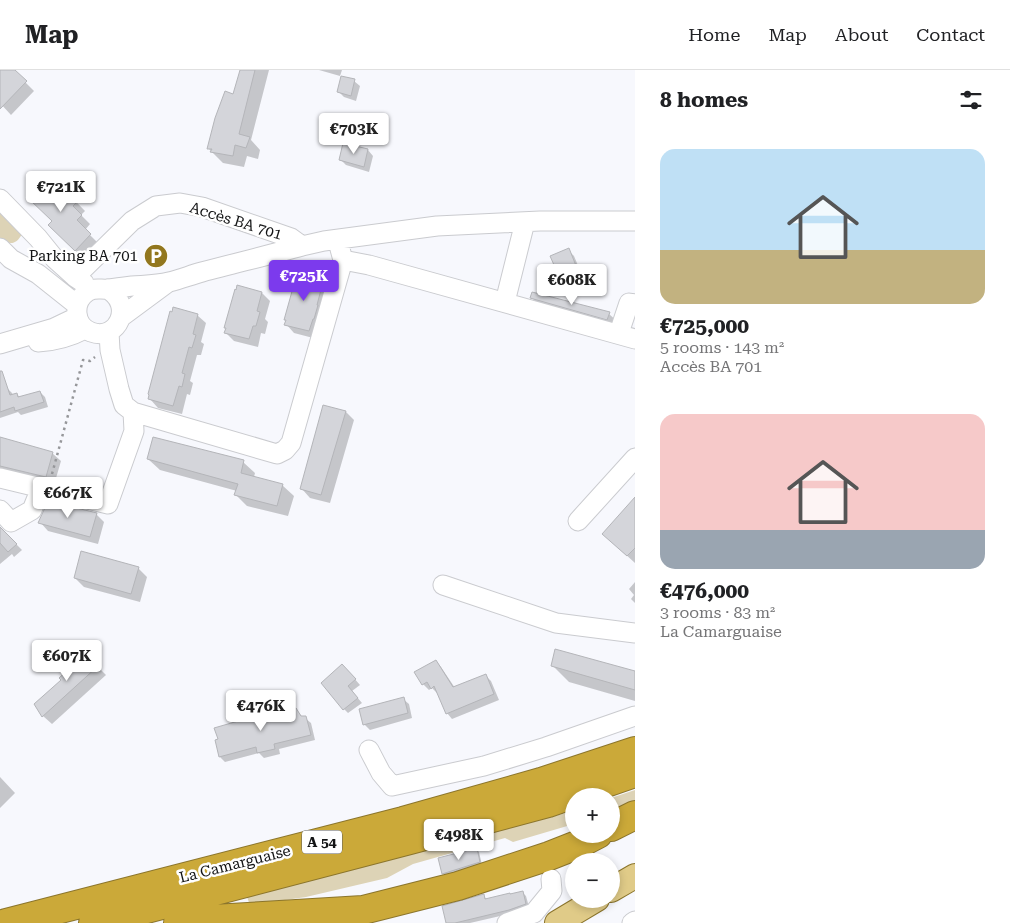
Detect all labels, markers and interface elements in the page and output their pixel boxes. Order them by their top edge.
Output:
text: Map [25,21,79,49]
text: Home [688,24,740,45]
text: Map [768,24,807,45]
text: About [835,24,888,45]
text: Contact [916,24,985,45]
icon: filters [957,86,985,114]
text: 8 homes [660,88,748,112]
pin: €703K [319,112,389,155]
text: €703K [330,119,378,138]
pin: €721K [26,170,96,213]
text: €721K [37,177,85,196]
icon: home [778,182,868,272]
street label: Accès BA 701 [188,198,284,244]
parking icon: Parking BA 701 [143,243,169,269]
place label: Parking BA 701 [29,247,138,265]
pin: €725K [269,260,339,302]
pin: €608K [537,264,607,306]
text: €725K [280,266,328,285]
text: €608K [548,270,596,289]
text: €725,000 [660,314,749,338]
text: 5 rooms · 143 m² [660,338,784,357]
text: Accès BA 701 [660,357,762,376]
icon: home [778,447,868,537]
pin: €667K [33,476,103,519]
text: €667K [44,483,92,502]
text: €476,000 [660,579,749,603]
text: 3 rooms · 83 m² [660,603,775,622]
text: La Camarguaise [660,622,782,641]
pin: €607K [32,640,102,682]
text: €607K [43,646,91,665]
pin: €476K [226,690,296,732]
text: €476K [237,696,285,715]
map controls [565,788,620,908]
button: + [565,788,620,843]
pin: €498K [424,818,494,861]
text: €498K [435,825,483,844]
road number: A 54 [302,830,342,854]
street label: La Camarguaise [177,841,293,887]
button: − [565,853,620,908]

